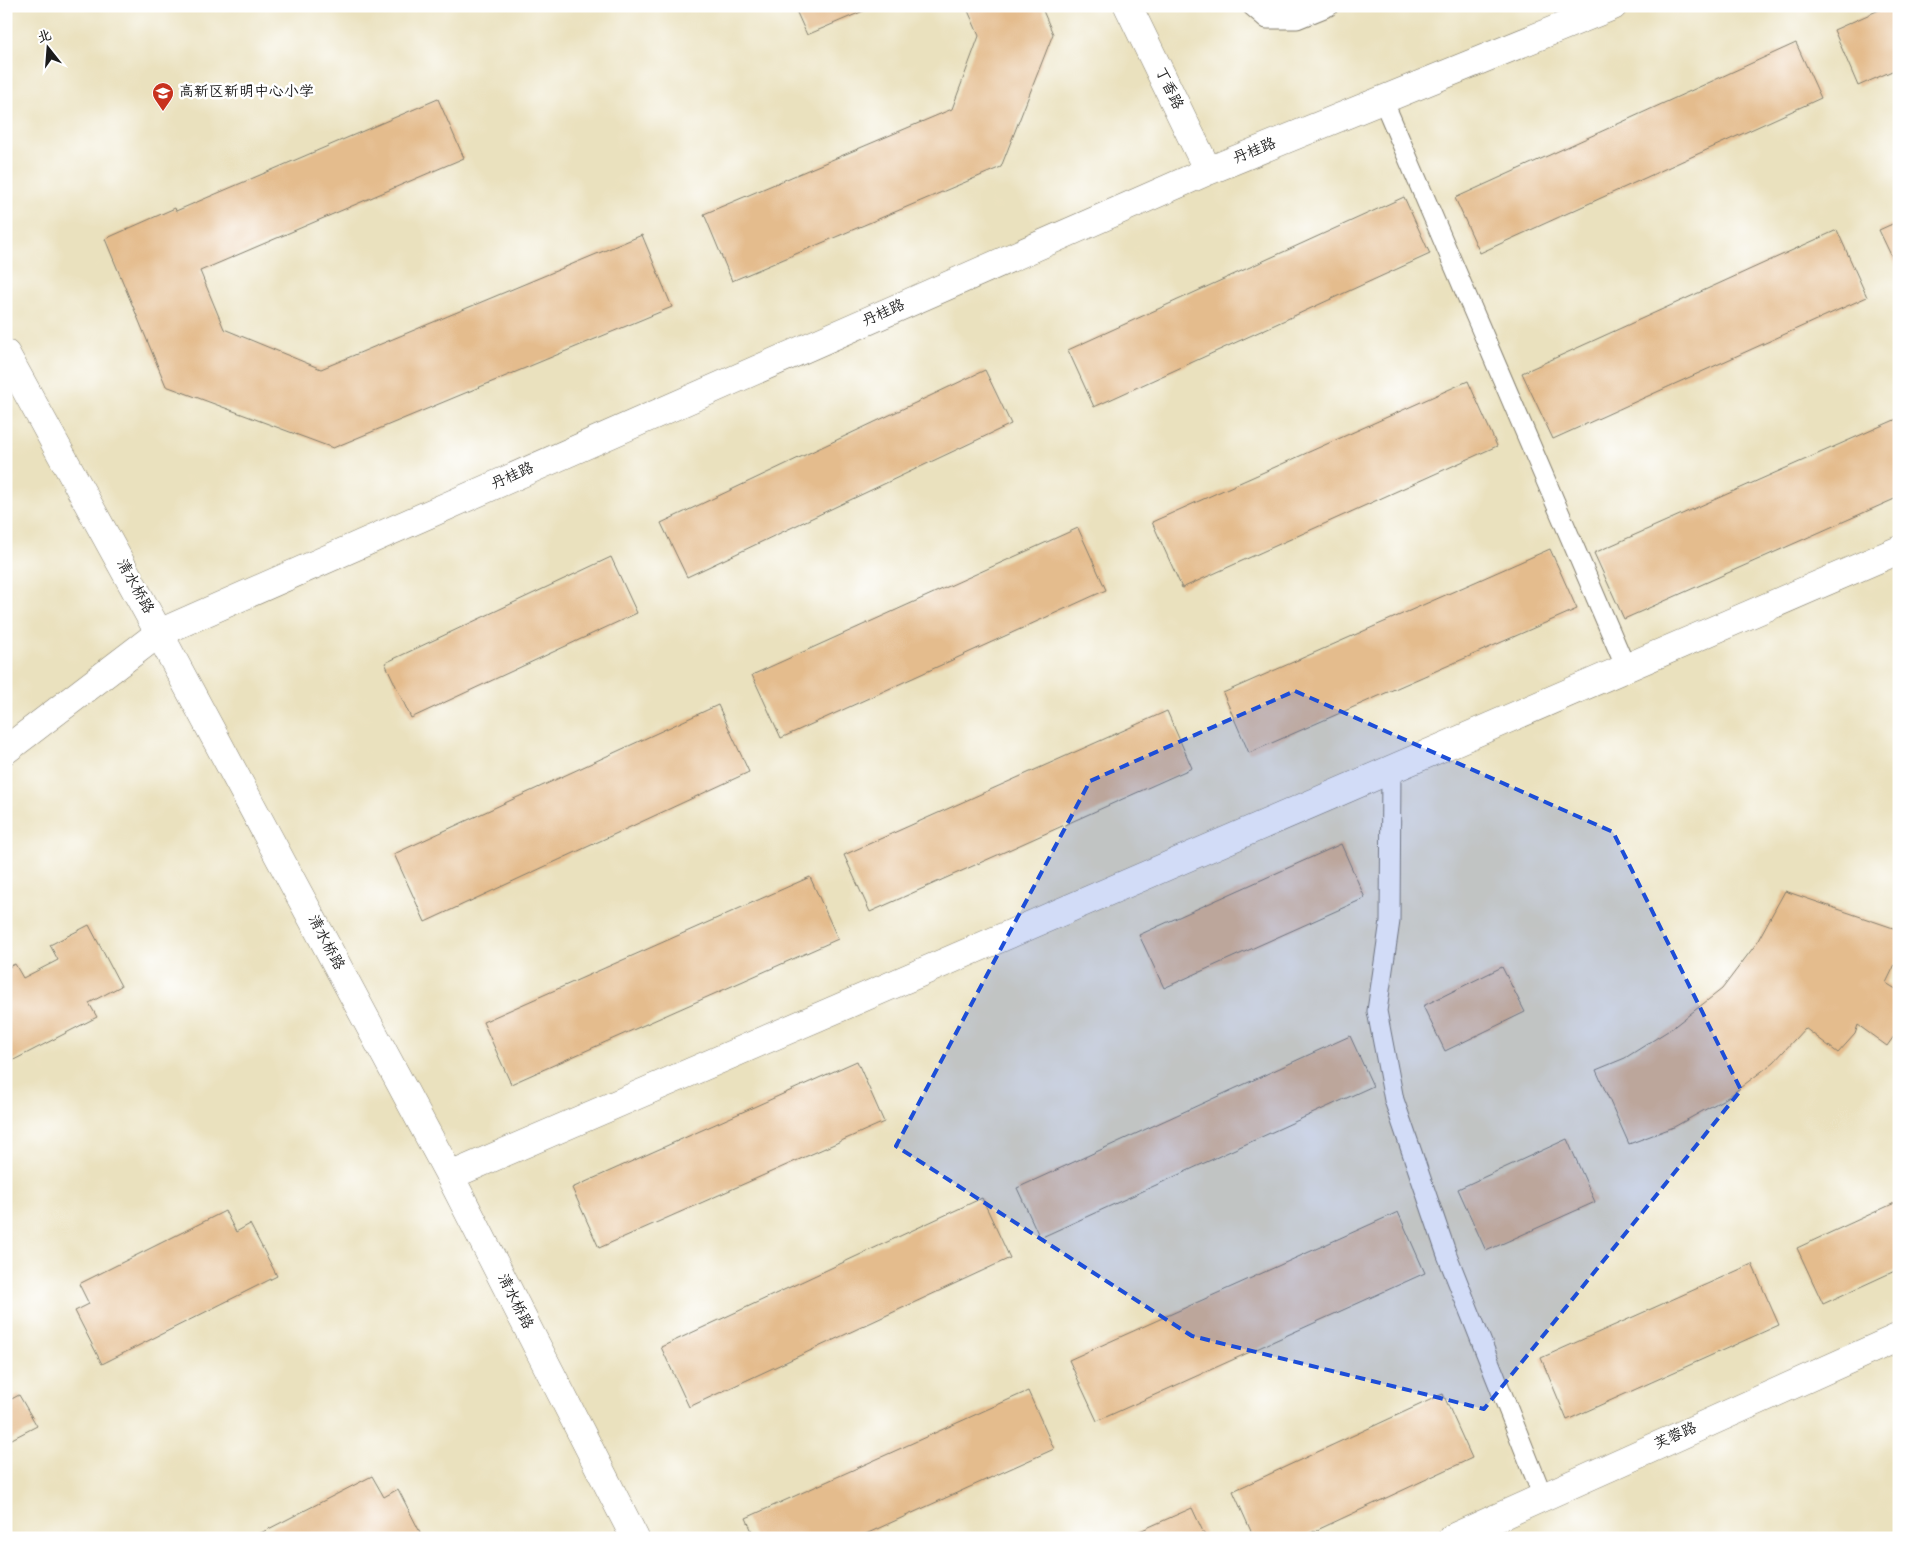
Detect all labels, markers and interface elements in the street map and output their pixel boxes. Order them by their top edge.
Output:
north arrow [22,22,72,72]
text: 北 [35,26,54,49]
street label: 丁香路 [1148,64,1188,114]
school or university icon: 高新区新明中心小学 [151,81,175,112]
place label: 高新区新明中心小学 [179,82,314,104]
street label: 丹桂路 [1230,133,1280,171]
street label: 丹桂路 [859,295,909,333]
street label: 丹桂路 [488,458,538,496]
street label: 清水桥路 [110,555,158,619]
street label: 清水桥路 [301,911,349,975]
street label: 清水桥路 [491,1270,537,1334]
street label: 芙蓉路 [1651,1418,1701,1456]

